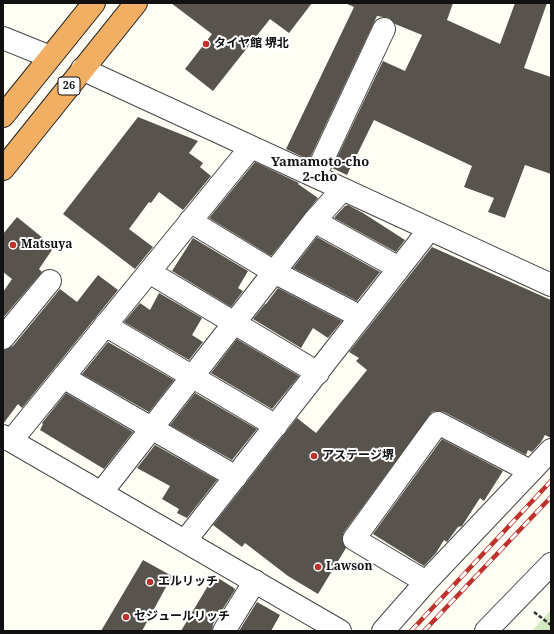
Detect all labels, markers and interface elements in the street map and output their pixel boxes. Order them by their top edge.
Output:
place label: タイヤ館 堺北 [214,37,289,51]
marker: タイヤ館 堺北 [201,39,211,49]
road number: 26 [58,77,80,95]
district label: Yamamoto-cho 2-cho [271,154,369,185]
place label: Matsuya [21,238,72,252]
marker: Matsuya [8,240,18,250]
place label: アステージ堺 [322,449,394,463]
marker: アステージ堺 [309,451,319,461]
place label: Lawson [326,560,372,574]
marker: Lawson [313,562,323,572]
place label: エルリッチ [158,575,218,589]
marker: エルリッチ [145,577,155,587]
place label: セジュールリッチ [134,610,230,624]
marker: セジュールリッチ [121,612,131,622]

